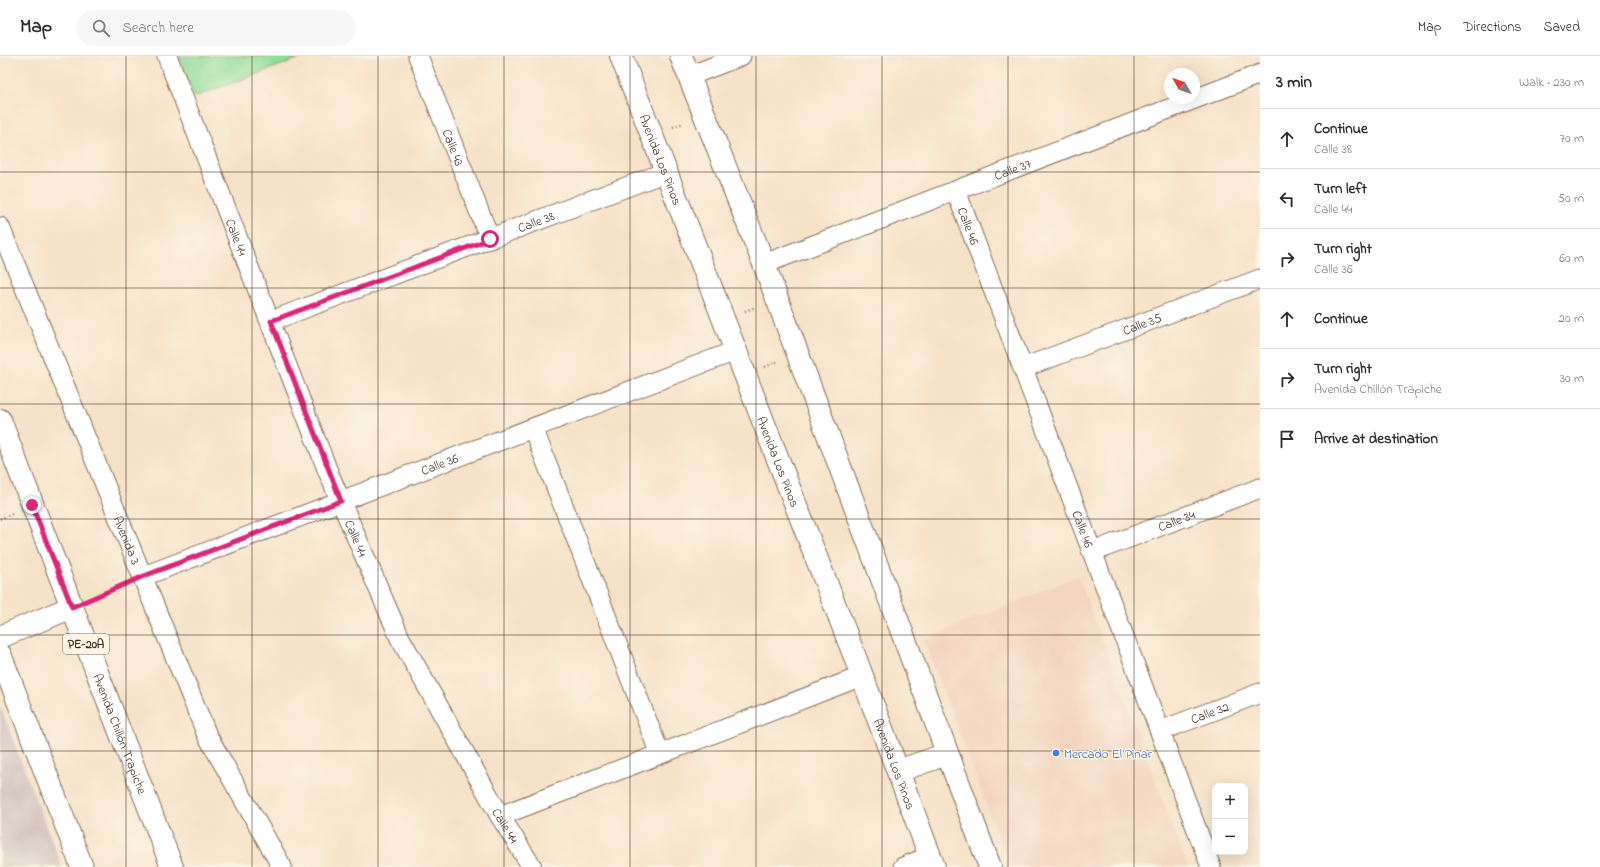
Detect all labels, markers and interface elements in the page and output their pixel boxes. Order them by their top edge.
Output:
search box [76,10,356,46]
text: Map [20,14,52,41]
icon: search [90,17,112,39]
text: Search here [122,17,194,39]
text: Map [1418,17,1441,38]
text: Directions [1463,17,1521,38]
text: Saved [1543,17,1580,38]
north arrow [1164,68,1200,104]
text: 3 min [1276,70,1312,95]
text: Walk · 230 m [1519,73,1584,92]
street label: Avenida Los Pinos [634,112,686,209]
text: Continue [1314,118,1368,140]
street label: Calle 43 [437,126,468,169]
icon: ahead [1276,128,1298,150]
text: 70 m [1560,129,1584,148]
text: Calle 38 [1314,140,1352,159]
street label: Calle 37 [992,154,1035,186]
text: Turn left [1314,178,1367,200]
icon: left [1276,188,1298,210]
text: 50 m [1558,189,1584,208]
text: Calle 44 [1314,200,1352,219]
street label: Calle 46 [952,205,983,248]
street label: Calle 38 [515,207,558,238]
street label: Calle 44 [220,216,252,259]
route start [481,230,499,248]
text: Turn right [1314,238,1372,260]
icon: right [1276,248,1298,270]
text: 60 m [1559,249,1584,268]
text: Calle 36 [1314,260,1353,279]
icon: ahead [1276,308,1298,330]
text: Continue [1314,308,1368,330]
street label: Calle 35 [1120,309,1165,341]
text: 20 m [1559,309,1584,328]
text: Turn right [1314,358,1372,380]
icon: right [1276,368,1298,390]
text: 30 m [1560,369,1584,388]
text: Avenida Chillón Trapiche [1314,380,1442,399]
street label: Avenida Los Pinos [751,414,804,510]
icon: arrive [1276,428,1298,450]
text: Arrive at destination [1314,428,1438,450]
street label: Calle 36 [418,449,462,481]
route end [23,496,41,514]
street label: Calle 34 [1155,505,1199,537]
street label: Calle 46 [1066,508,1098,551]
street label: Avenida 3 [108,513,145,568]
street label: Calle 44 [339,517,372,561]
road number: PE-20A [63,634,109,654]
street label: Avenida Chillón Trapiche [87,671,151,797]
street label: Calle 32 [1188,697,1232,729]
street label: Avenida Los Pinos [868,716,920,813]
place label: Mercado El Pinar [1064,745,1153,764]
marker: Mercado El Pinar [1051,748,1061,758]
map controls [1212,783,1248,855]
button: + [1212,783,1248,819]
street label: Calle 44 [486,805,523,848]
button: − [1212,819,1248,855]

